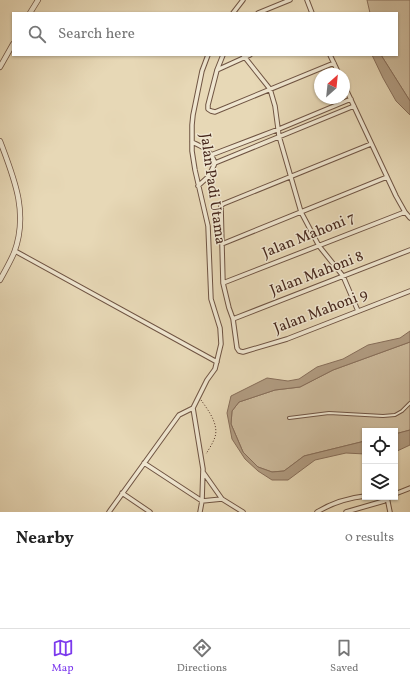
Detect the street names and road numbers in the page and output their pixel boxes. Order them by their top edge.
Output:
street label: Jalan Padi Utama [194,132,230,246]
street label: Jalan Mahoni 7 [259,208,359,264]
street label: Jalan Mahoni 8 [267,247,367,301]
street label: Jalan Mahoni 9 [271,284,371,340]

